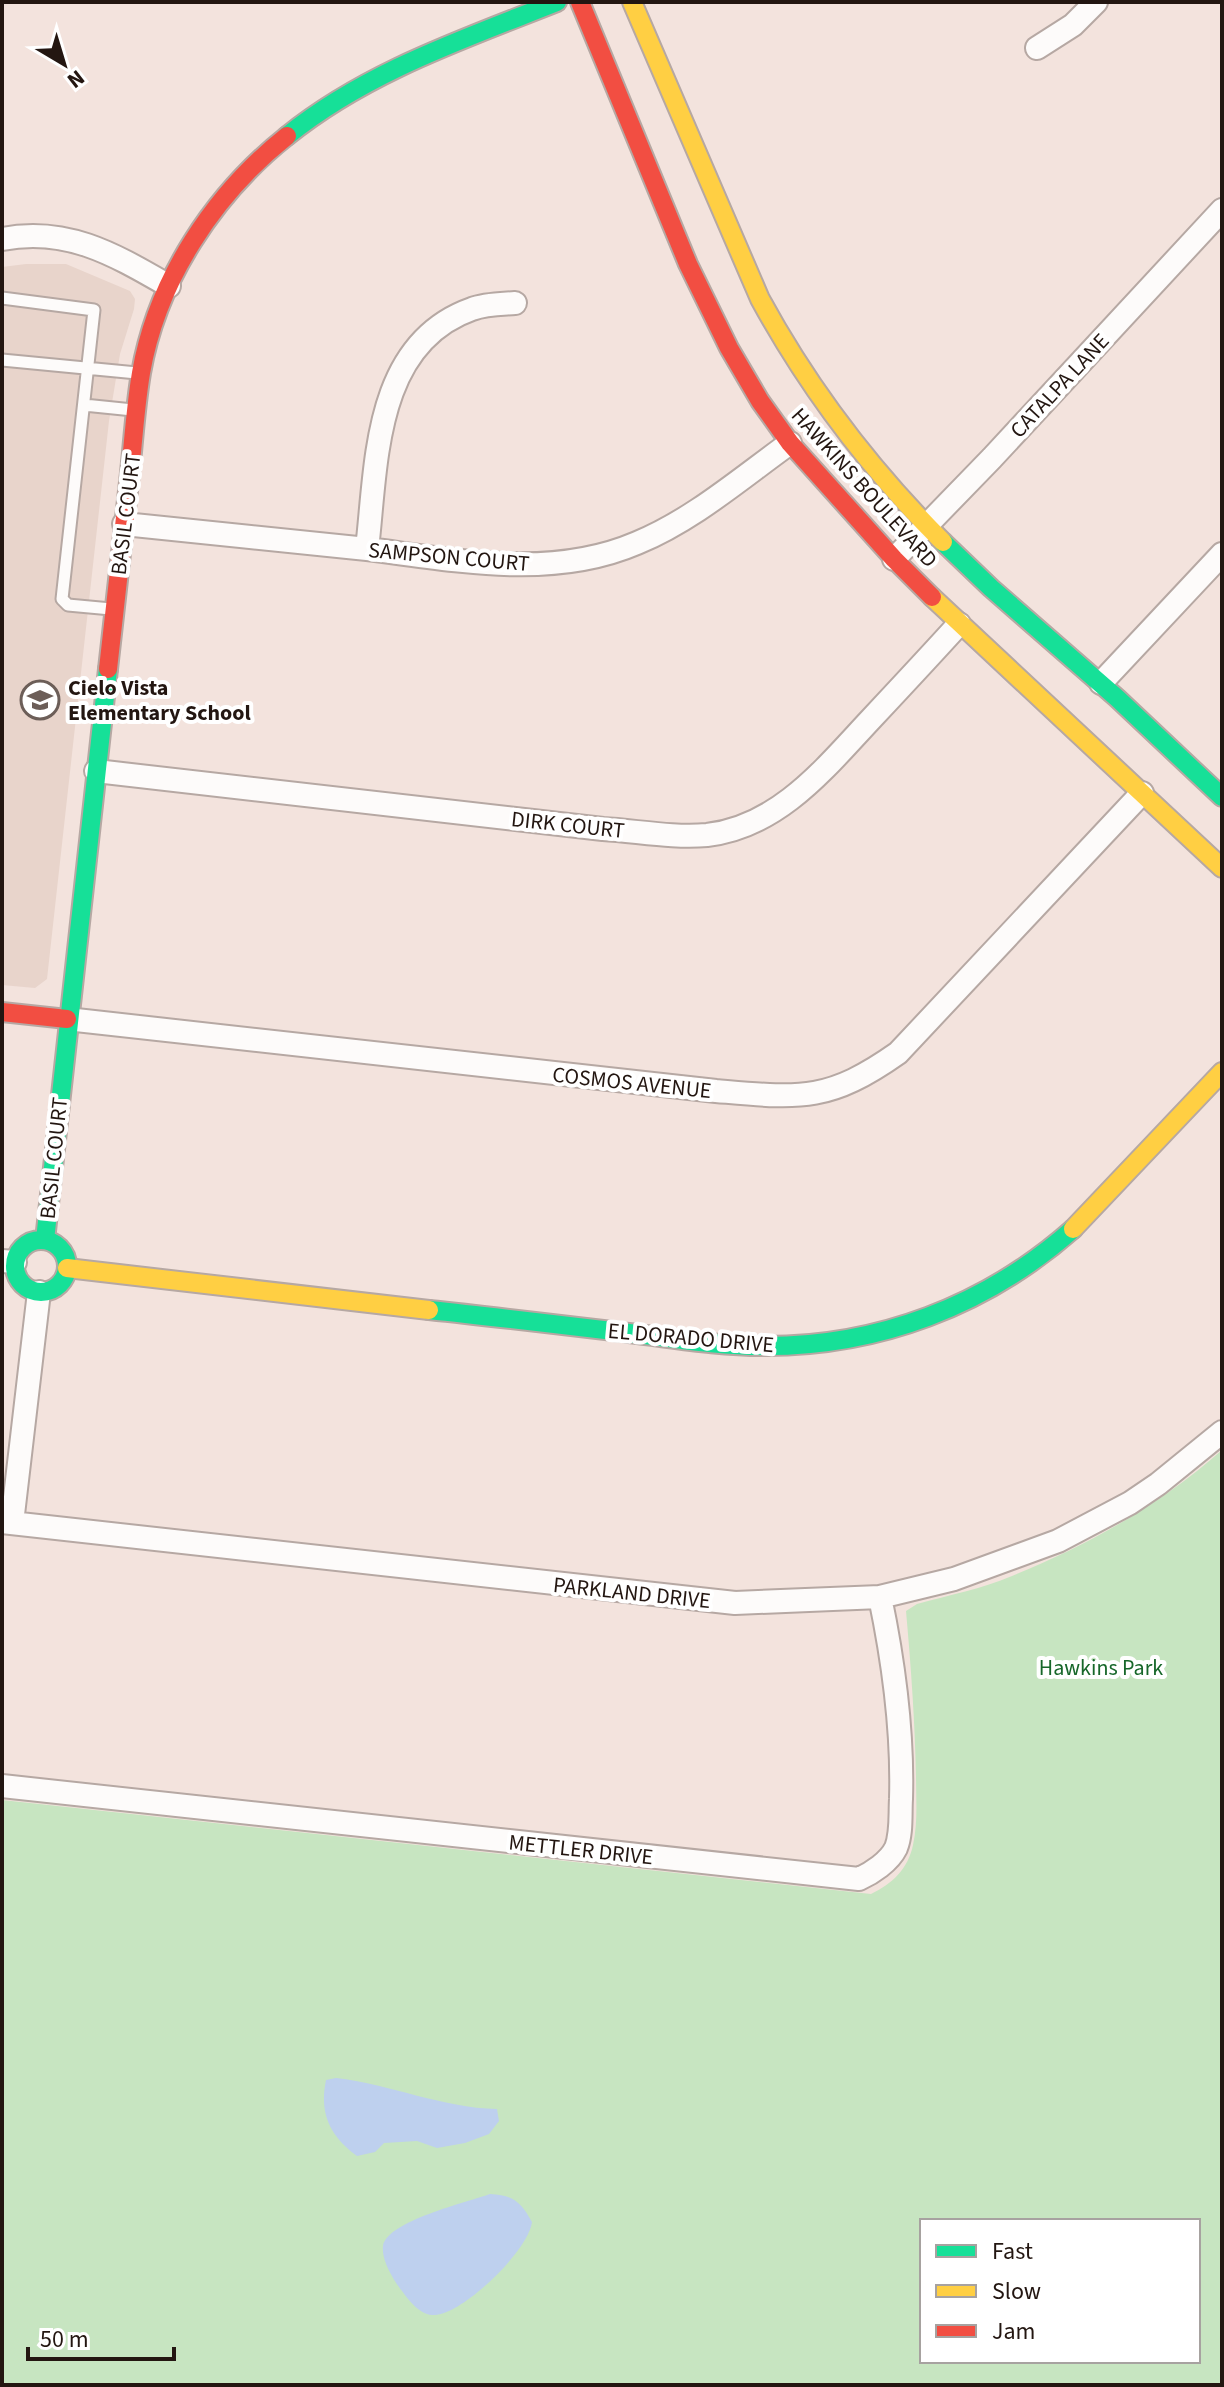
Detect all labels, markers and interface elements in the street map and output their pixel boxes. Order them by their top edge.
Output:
north arrow [24,24,104,104]
text: N [60,62,91,96]
street label: CATALPA LANE [1003,326,1117,445]
street label: HAWKINS BOULEVARD [784,401,945,575]
street label: BASIL COURT [103,451,149,577]
street label: SAMPSON COURT [367,534,531,580]
place label: Cielo Vista Elementary School [68,672,251,729]
school or university icon: Cielo Vista Elementary School [19,679,61,721]
street label: DIRK COURT [510,803,626,847]
street label: COSMOS AVENUE [551,1059,713,1107]
street label: BASIL COURT [32,1095,76,1221]
street label: EL DORADO DRIVE [607,1315,775,1361]
street label: PARKLAND DRIVE [552,1569,712,1617]
park label: Hawkins Park [1039,1652,1163,1684]
street label: METTLER DRIVE [507,1826,655,1873]
legend [920,2219,1200,2363]
text: Fast [992,2234,1033,2269]
text: Slow [992,2274,1041,2309]
scale bar [28,2311,174,2361]
text: Jam [992,2314,1036,2349]
text: 50 m [40,2322,89,2357]

